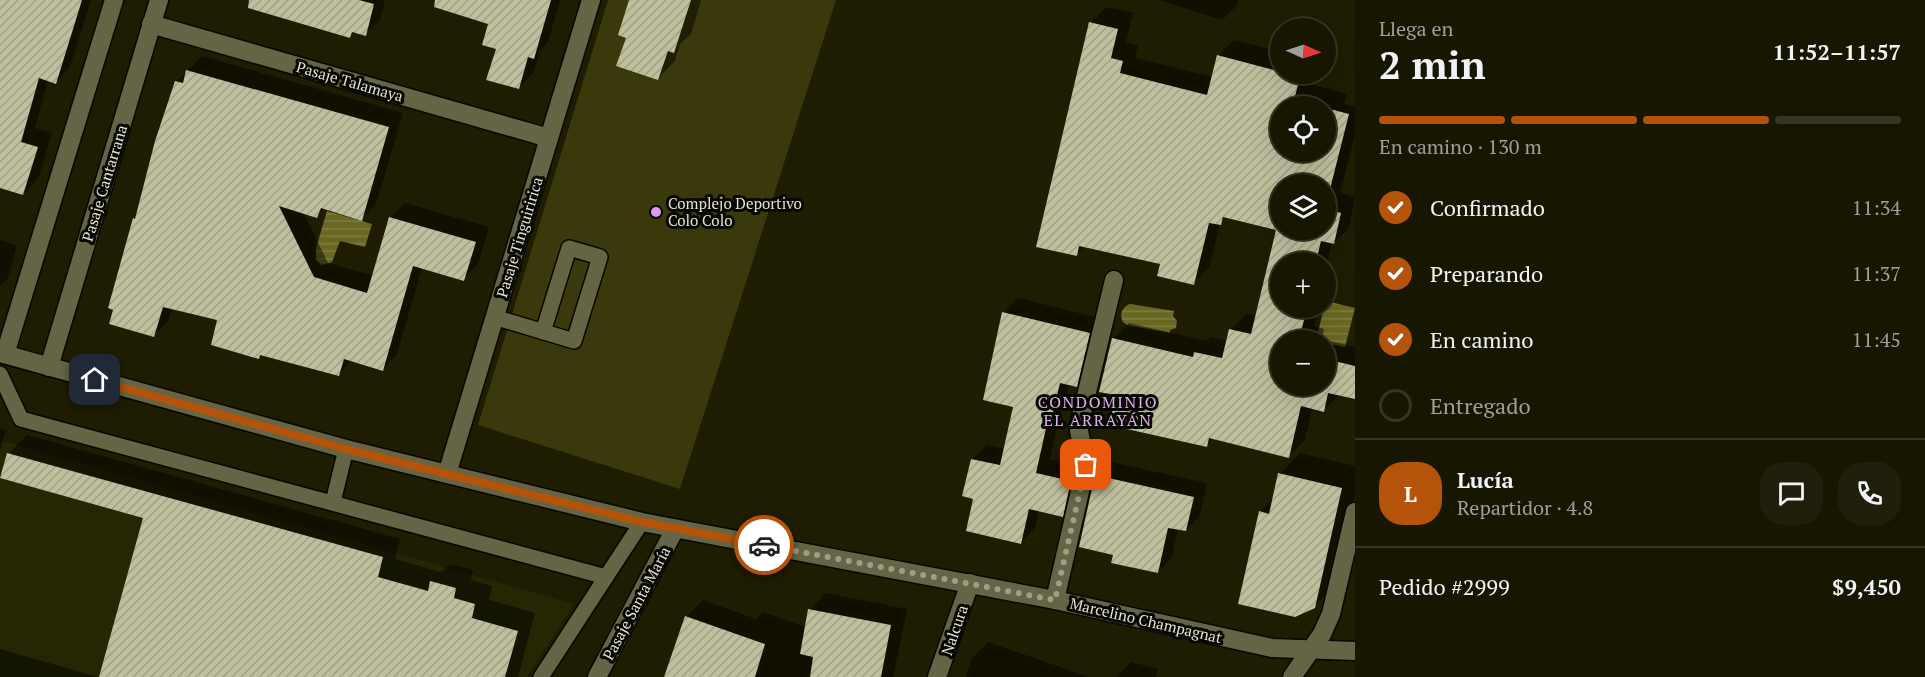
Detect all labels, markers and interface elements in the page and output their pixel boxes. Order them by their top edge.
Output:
text: Llega en [1379,15,1453,42]
north arrow [1270,18,1336,84]
map controls [1270,18,1336,396]
text: 11:52–11:57 [1773,37,1901,66]
text: 2 min [1379,38,1486,90]
street label: Pasaje Talamaya [294,56,406,106]
button: locate [1270,96,1336,162]
street label: Pasaje Cantarrana [77,122,131,244]
text: En camino · 130 m [1379,133,1542,160]
street label: Pasaje Tinguiririca [491,174,547,300]
button: layers [1270,174,1336,240]
icon: check [1379,191,1412,224]
place label: Complejo Deportivo Colo Colo [668,193,802,230]
text: Confirmado [1430,193,1545,222]
text: 11:34 [1852,194,1901,221]
marker: Complejo Deportivo Colo Colo [649,205,663,219]
button: + [1270,252,1336,318]
icon: check [1379,257,1412,290]
text: Preparando [1430,259,1543,288]
text: 11:37 [1852,260,1901,287]
icon: check [1379,323,1412,356]
text: En camino [1430,325,1533,354]
text: 11:45 [1852,326,1901,353]
button: − [1270,330,1336,396]
pin [69,354,120,405]
icon: home [78,363,111,396]
district label: CONDOMINIO EL ARRAYÁN [1038,391,1158,431]
text: Entregado [1430,391,1531,420]
pin [1060,439,1111,490]
icon: bag [1069,448,1102,481]
button: chat [1760,462,1823,525]
button: phone [1838,462,1901,525]
text: Lucía [1457,465,1514,494]
text: L [1404,479,1417,508]
text: Repartidor · 4.8 [1457,494,1593,521]
courier [734,515,794,575]
icon: car [748,529,781,562]
street label: Pasaje Santa María [598,542,675,663]
text: Pedido #2999 [1379,572,1510,601]
text: $9,450 [1832,572,1901,601]
street label: Marcelino Champagnat [1068,593,1224,647]
street label: Nalcura [936,602,972,658]

